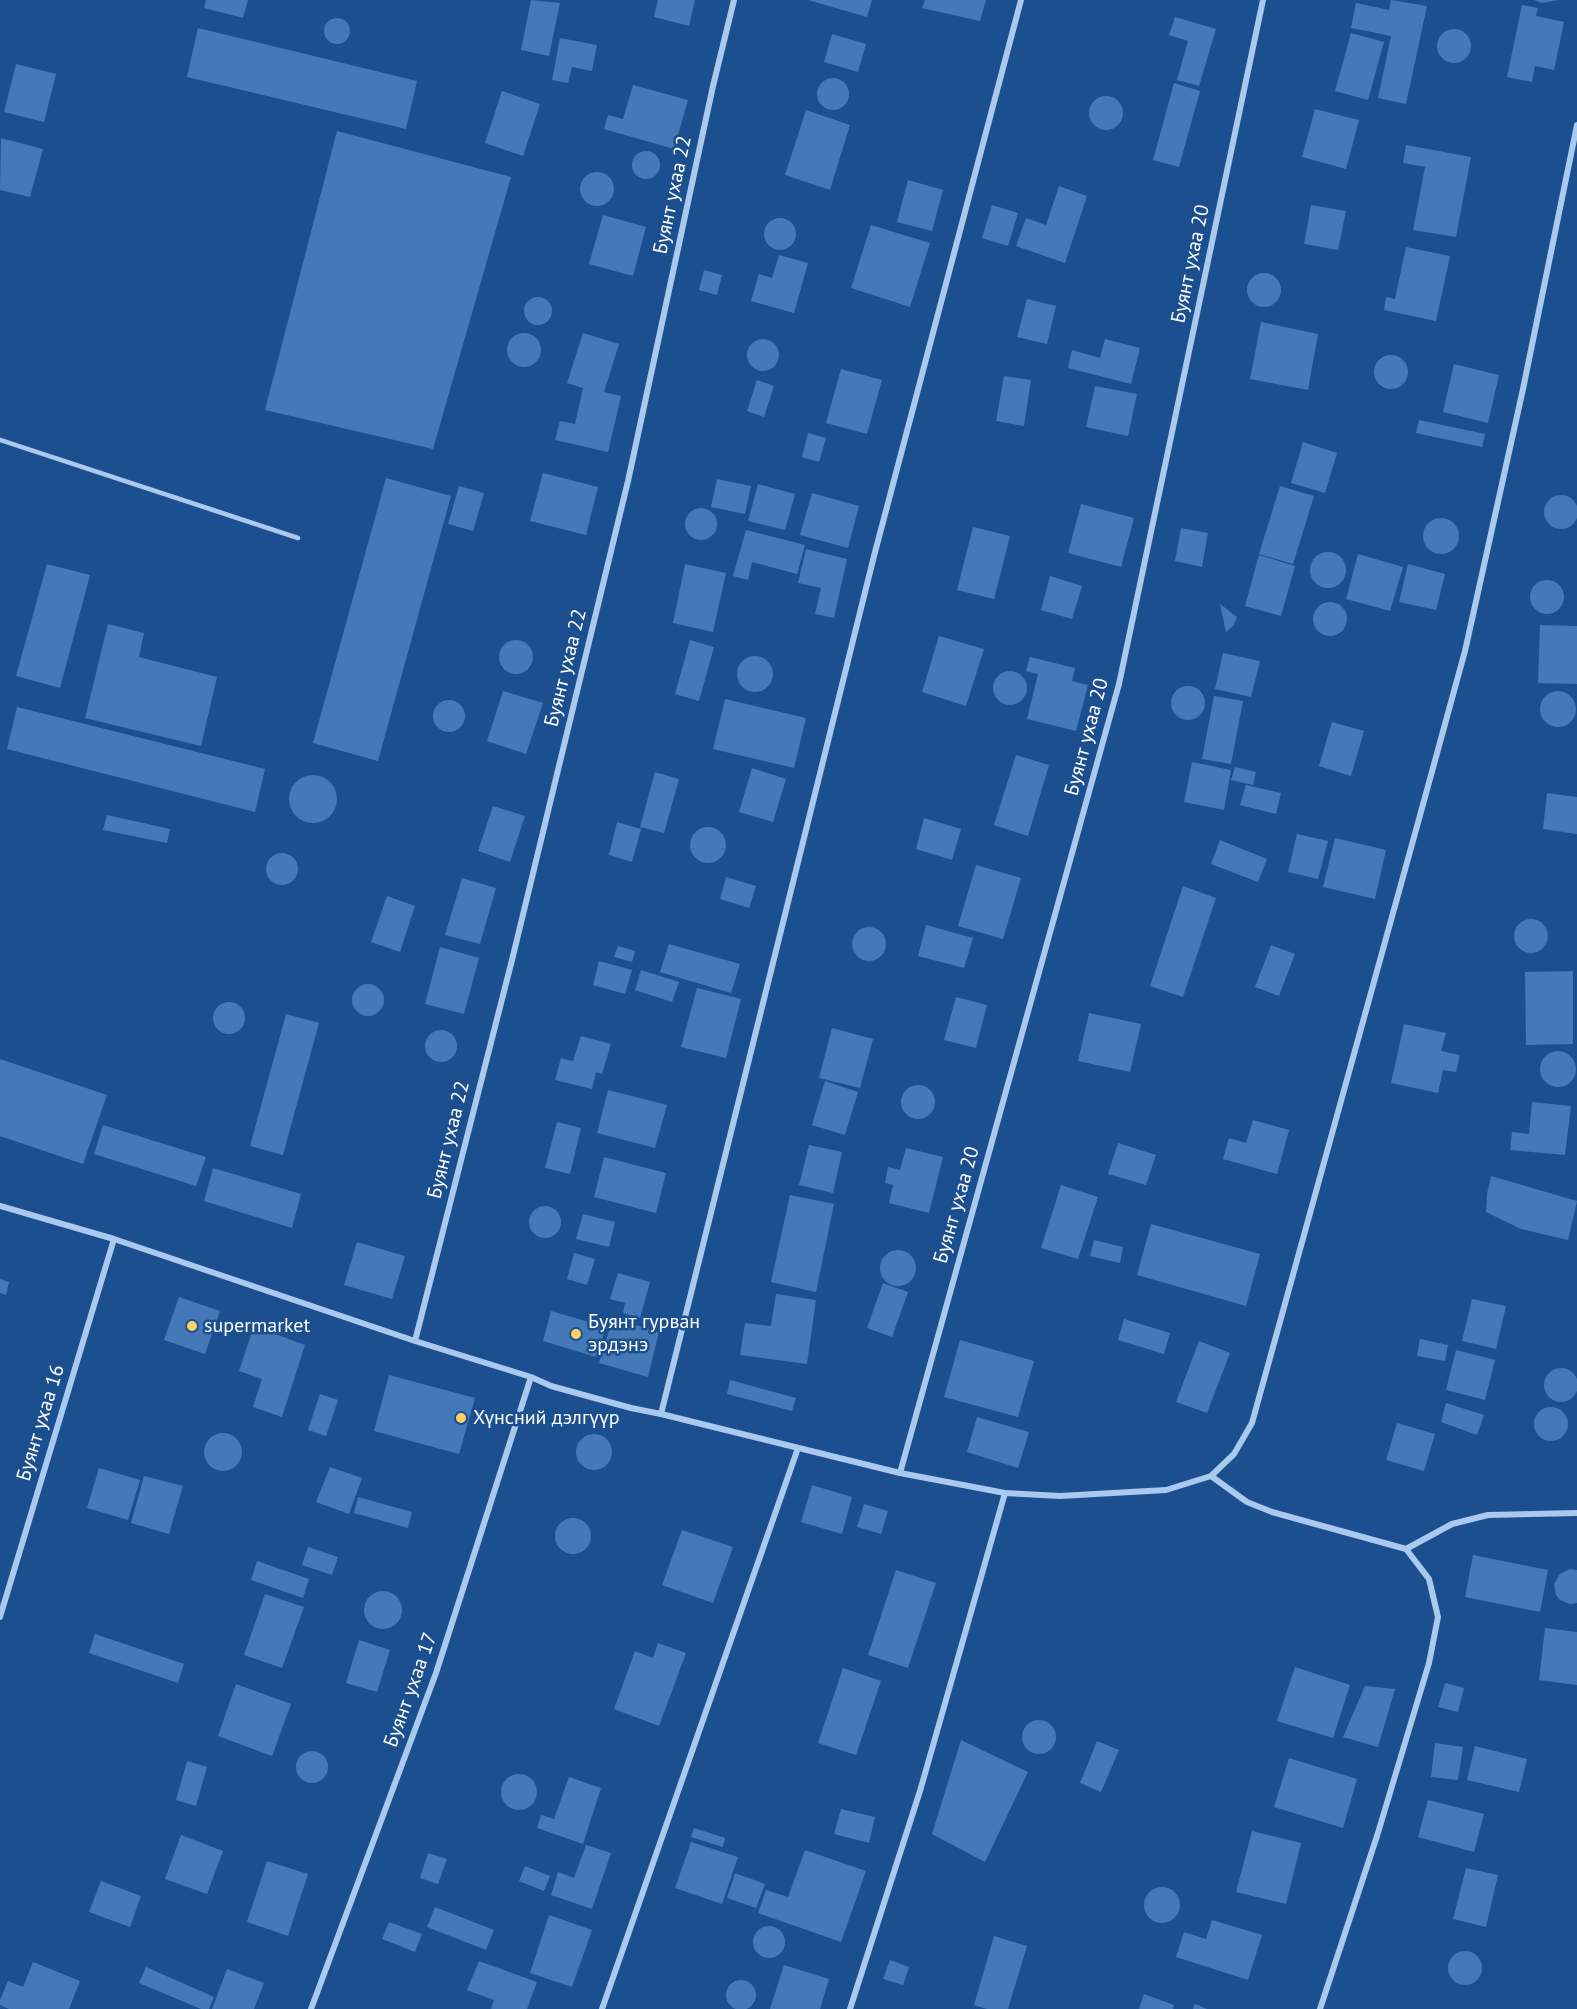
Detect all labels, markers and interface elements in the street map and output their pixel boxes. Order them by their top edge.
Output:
street label: Буянт ухаа 22 [649,134,697,256]
street label: Буянт ухаа 20 [1167,203,1215,325]
street label: Буянт ухаа 22 [540,607,592,729]
street label: Буянт ухаа 20 [1060,676,1114,798]
street label: Буянт ухаа 22 [423,1079,475,1201]
street label: Буянт ухаа 20 [929,1144,985,1266]
place label: Буянт гурван эрдэнэ [588,1310,700,1357]
place label: supermarket [204,1314,310,1338]
marker: supermarket [185,1319,199,1333]
marker: Буянт гурван эрдэнэ [569,1327,583,1341]
street label: Буянт ухаа 16 [12,1362,70,1484]
place label: Хүнсний дэлгүүр [473,1406,620,1430]
marker: Хүнсний дэлгүүр [454,1411,468,1425]
street label: Буянт ухаа 17 [379,1629,443,1751]

